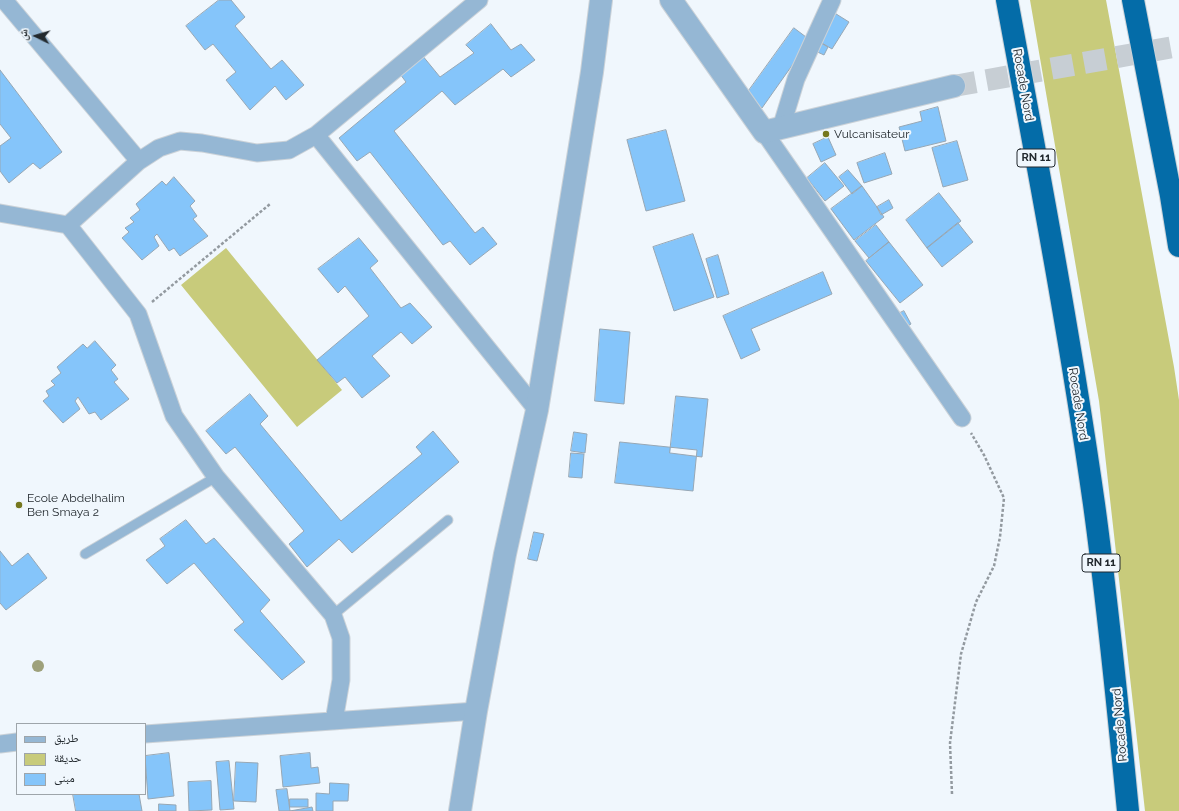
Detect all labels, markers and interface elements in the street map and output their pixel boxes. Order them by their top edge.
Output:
north arrow [16,16,56,56]
text: ش [17,29,31,41]
street label: Rocade Nord [1010,48,1036,122]
place label: Vulcanisateur [834,127,909,141]
marker: Vulcanisateur [821,129,831,139]
road number: RN 11 [1017,149,1055,167]
street label: Rocade Nord [1065,367,1091,441]
place label: Ecole Abdelhalim Ben Smaya 2 [27,491,125,519]
marker: Ecole Abdelhalim Ben Smaya 2 [14,500,24,510]
road number: RN 11 [1082,554,1120,572]
street label: Rocade Nord [1110,688,1130,762]
legend [16,723,146,795]
text: طريق [54,731,79,745]
text: حديقة [54,751,82,765]
text: مبنى [54,771,75,785]

